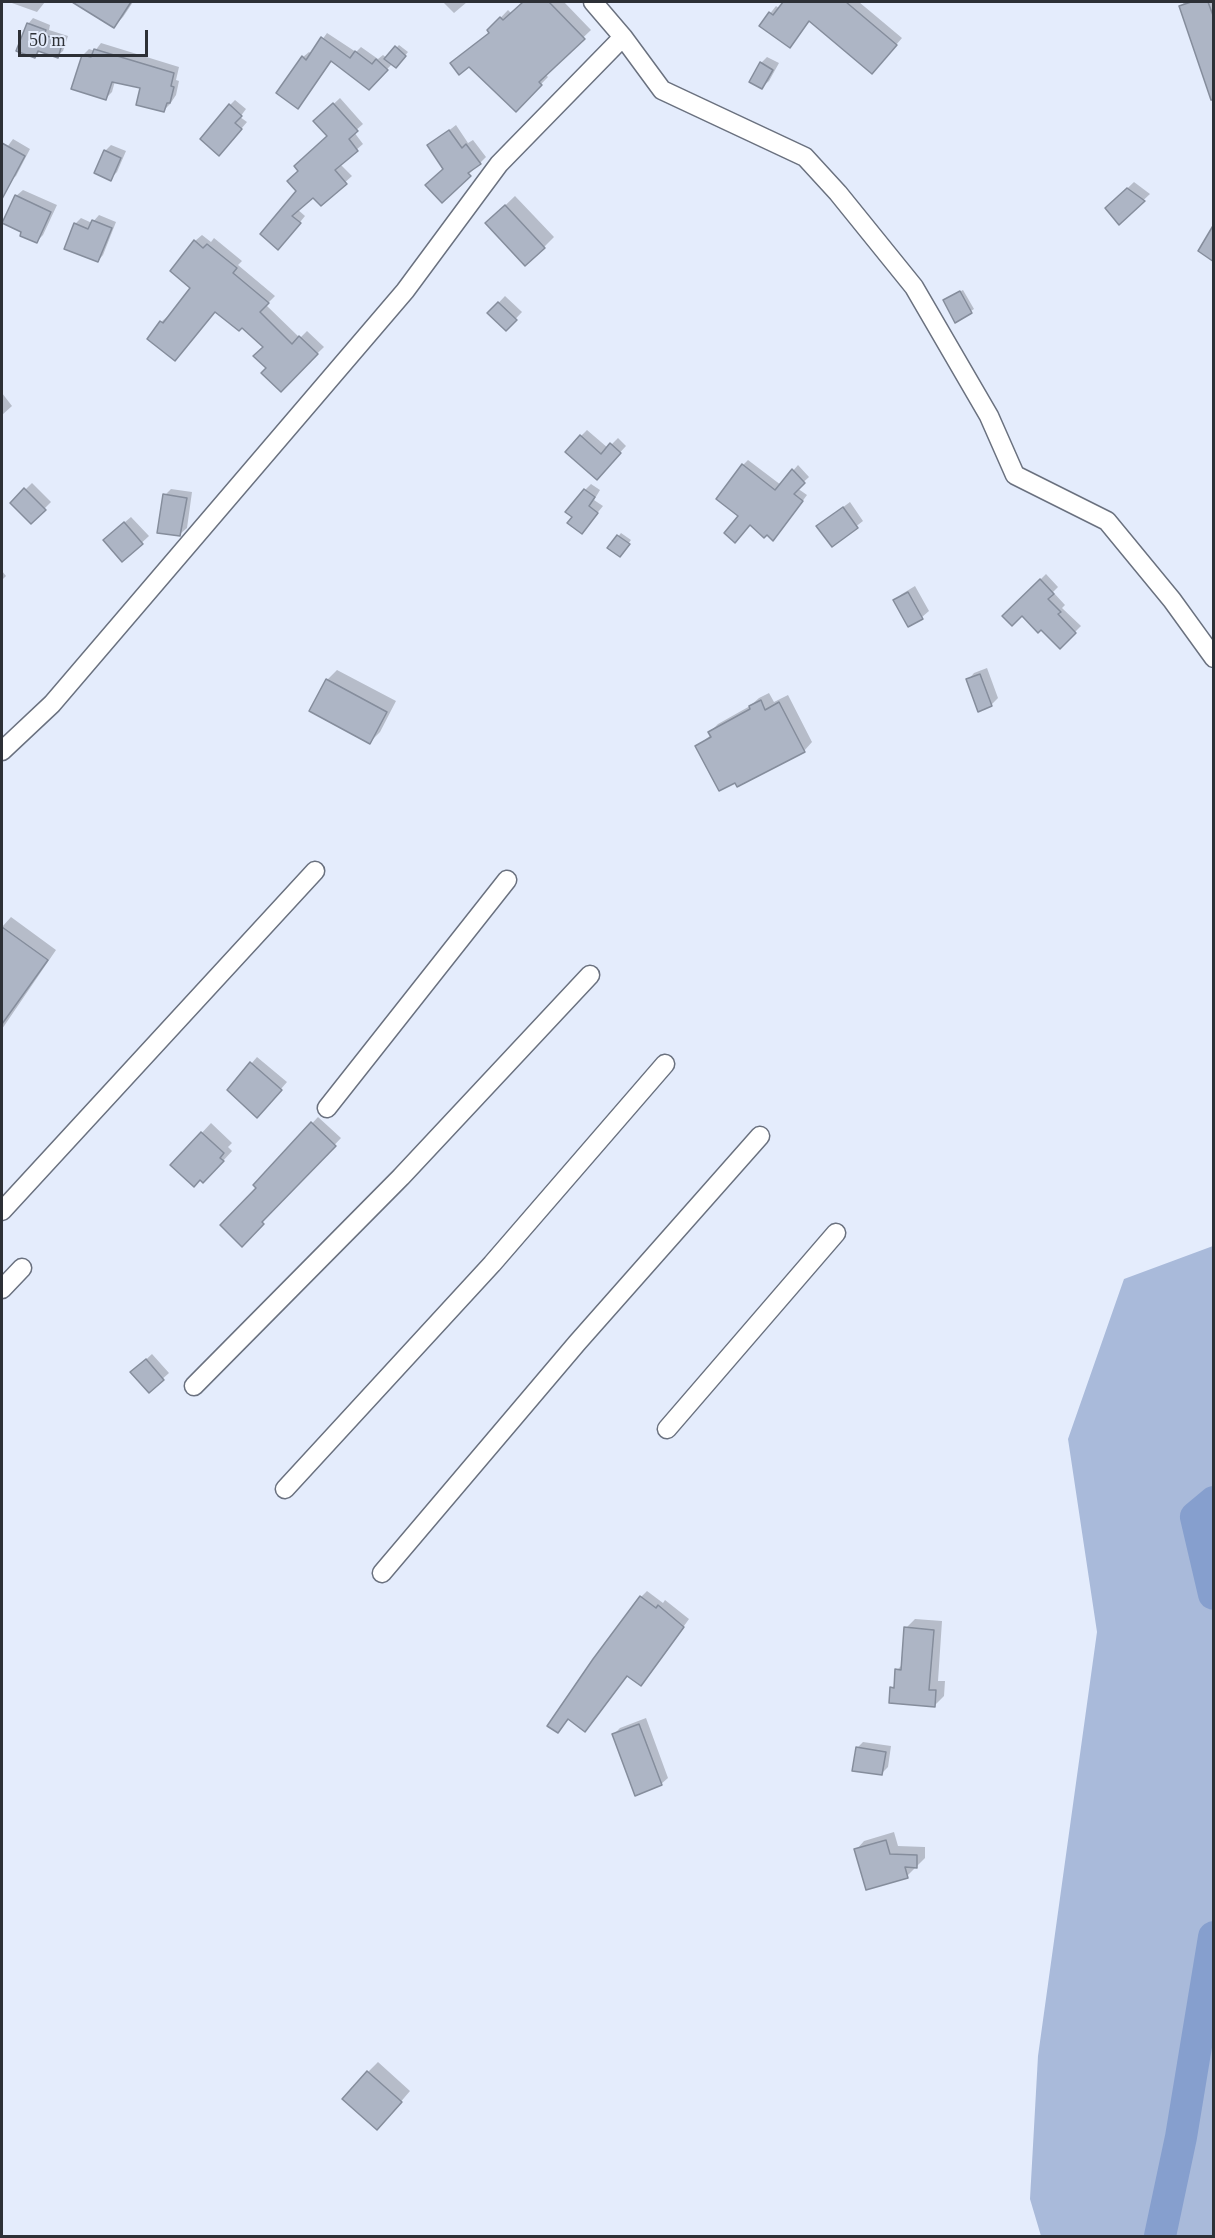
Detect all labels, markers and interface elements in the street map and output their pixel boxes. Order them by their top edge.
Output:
scale bar [21,18,152,56]
text: 50 m [29,30,66,50]

